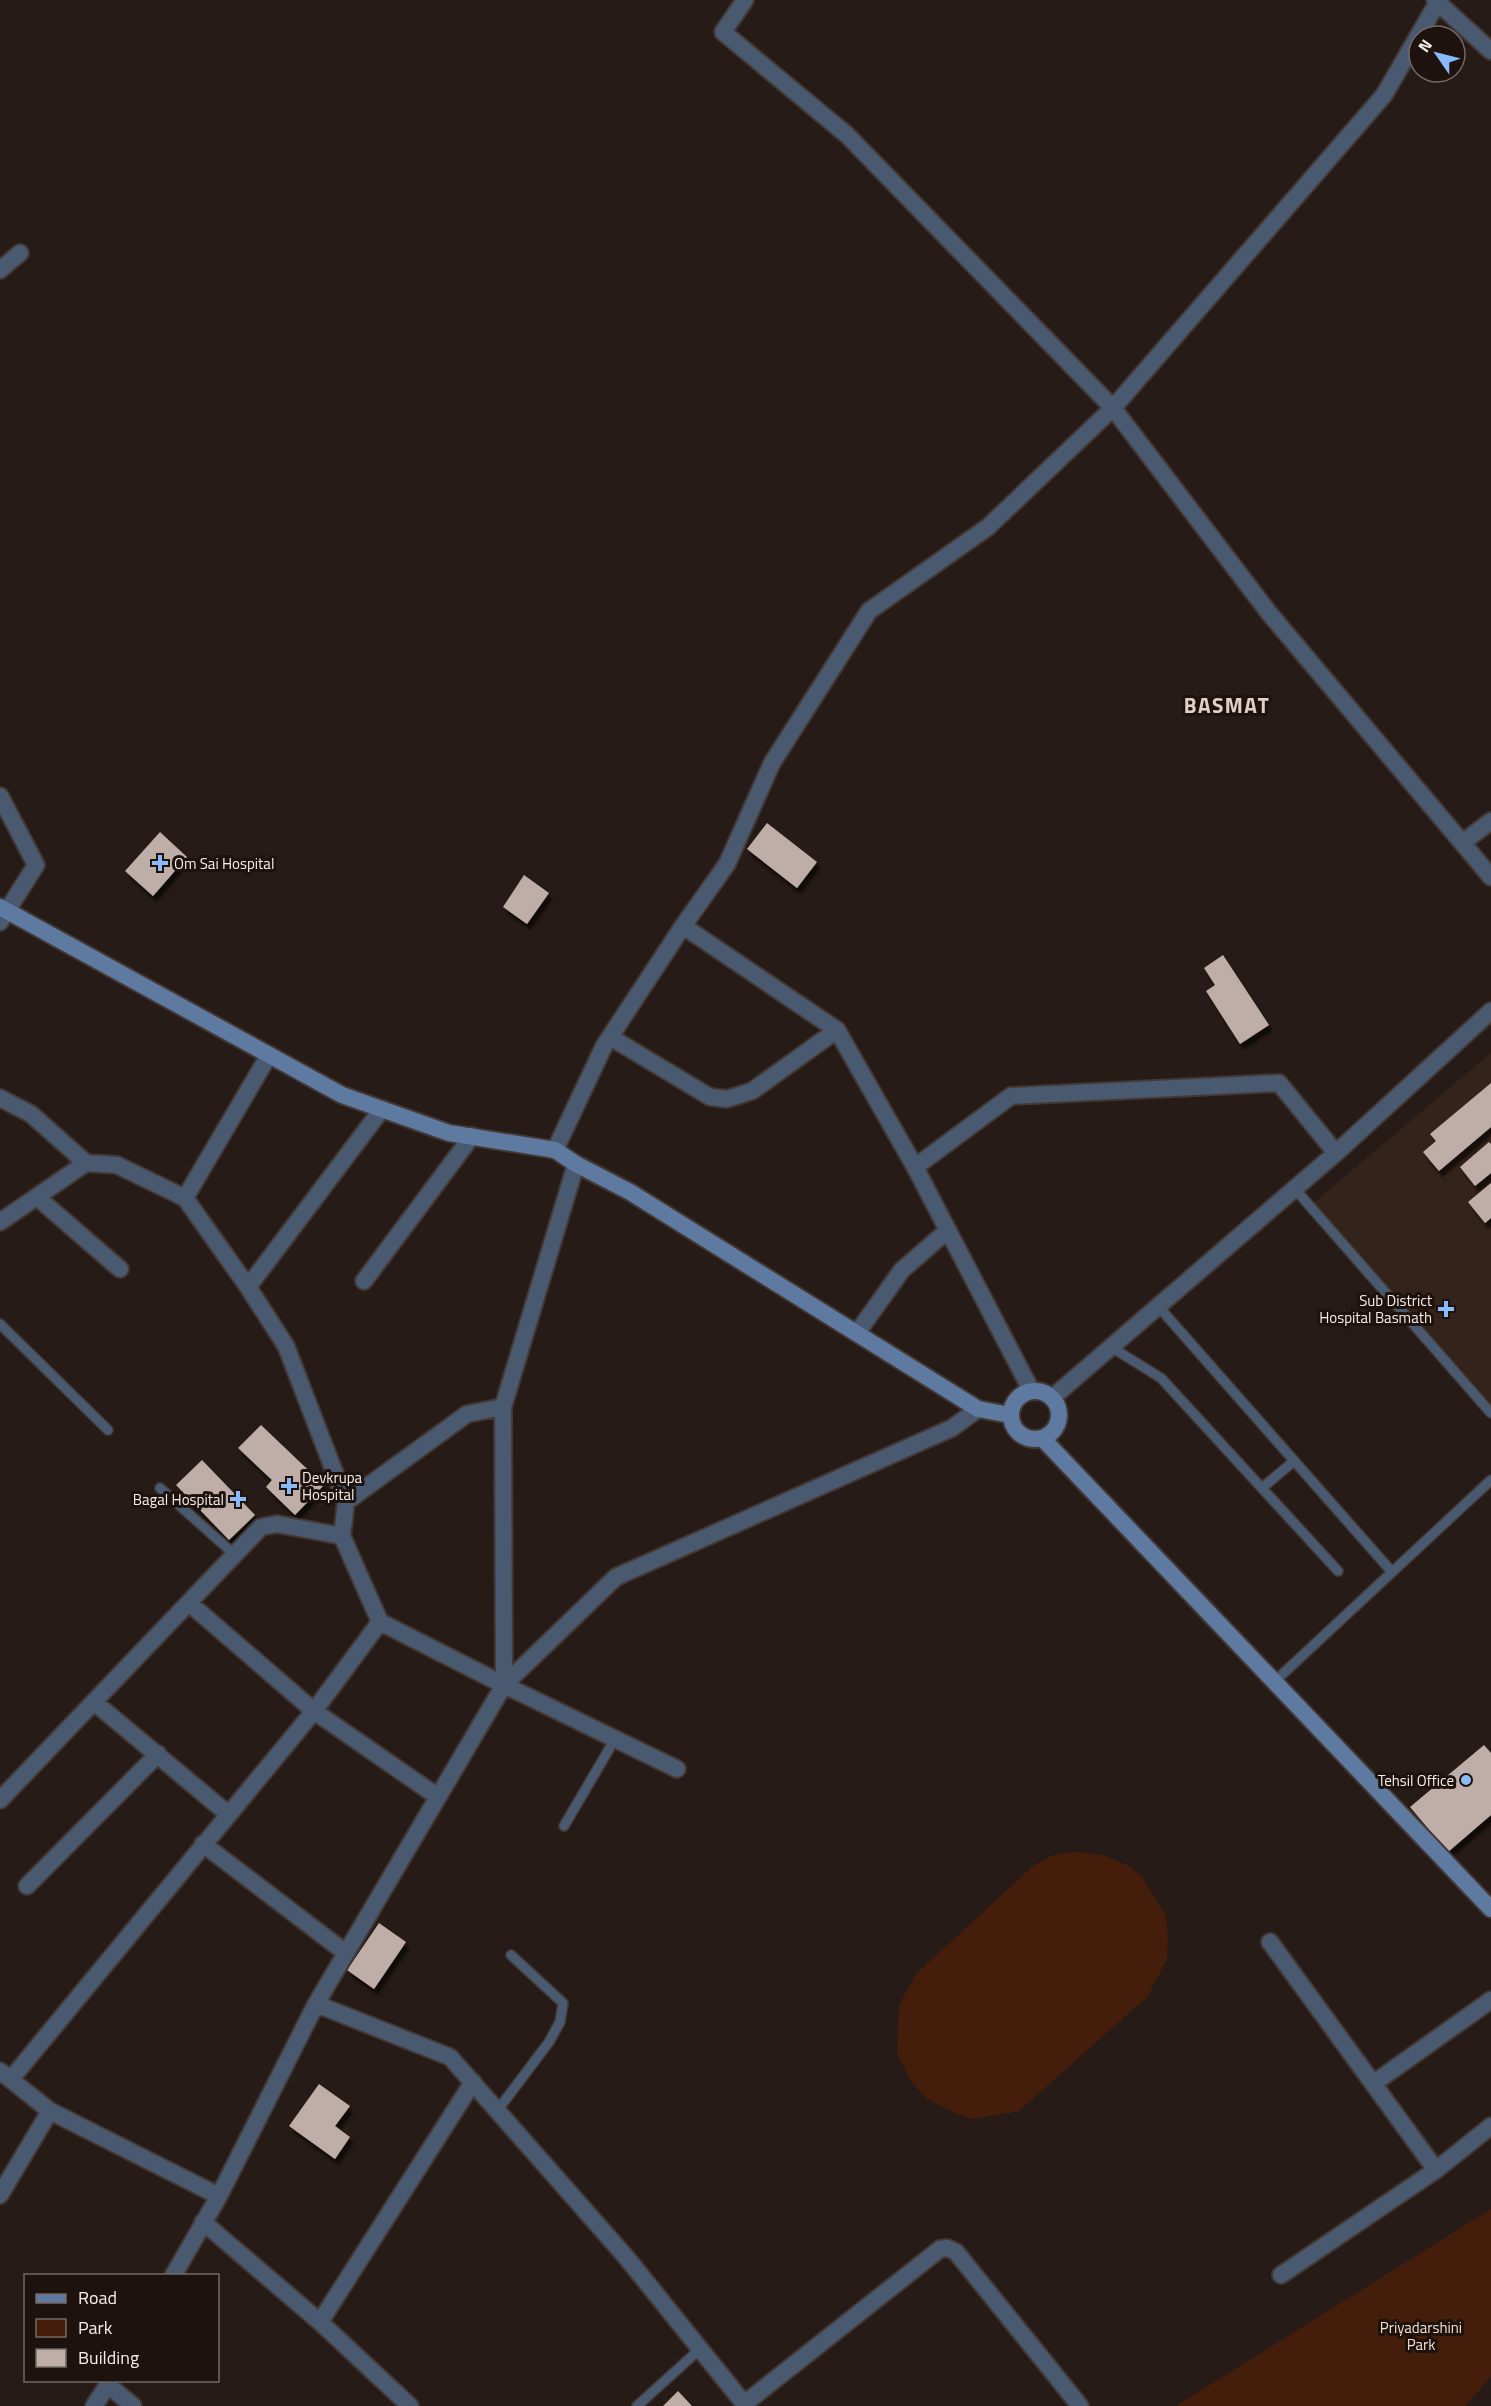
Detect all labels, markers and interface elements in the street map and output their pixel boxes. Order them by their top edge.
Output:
north arrow [1407,24,1467,84]
text: N [1412,34,1438,57]
district label: BASMAT [1184,689,1270,721]
place label: Om Sai Hospital [174,852,274,875]
marker: Om Sai Hospital [151,854,169,872]
place label: Sub District Hospital Basmath [1319,1289,1433,1329]
marker: Sub District Hospital Basmath [1437,1300,1455,1318]
place label: Devkrupa Hospital [302,1466,363,1506]
marker: Devkrupa Hospital [280,1477,298,1495]
place label: Bagal Hospital [133,1488,224,1511]
marker: Bagal Hospital [229,1490,247,1508]
place label: Tehsil Office [1378,1769,1454,1792]
marker: Tehsil Office [1459,1773,1473,1787]
legend [24,2274,219,2382]
text: Road [78,2284,117,2311]
text: Park [78,2314,113,2341]
park label: Priyadarshini Park [1380,2316,1462,2356]
text: Building [78,2344,139,2371]

